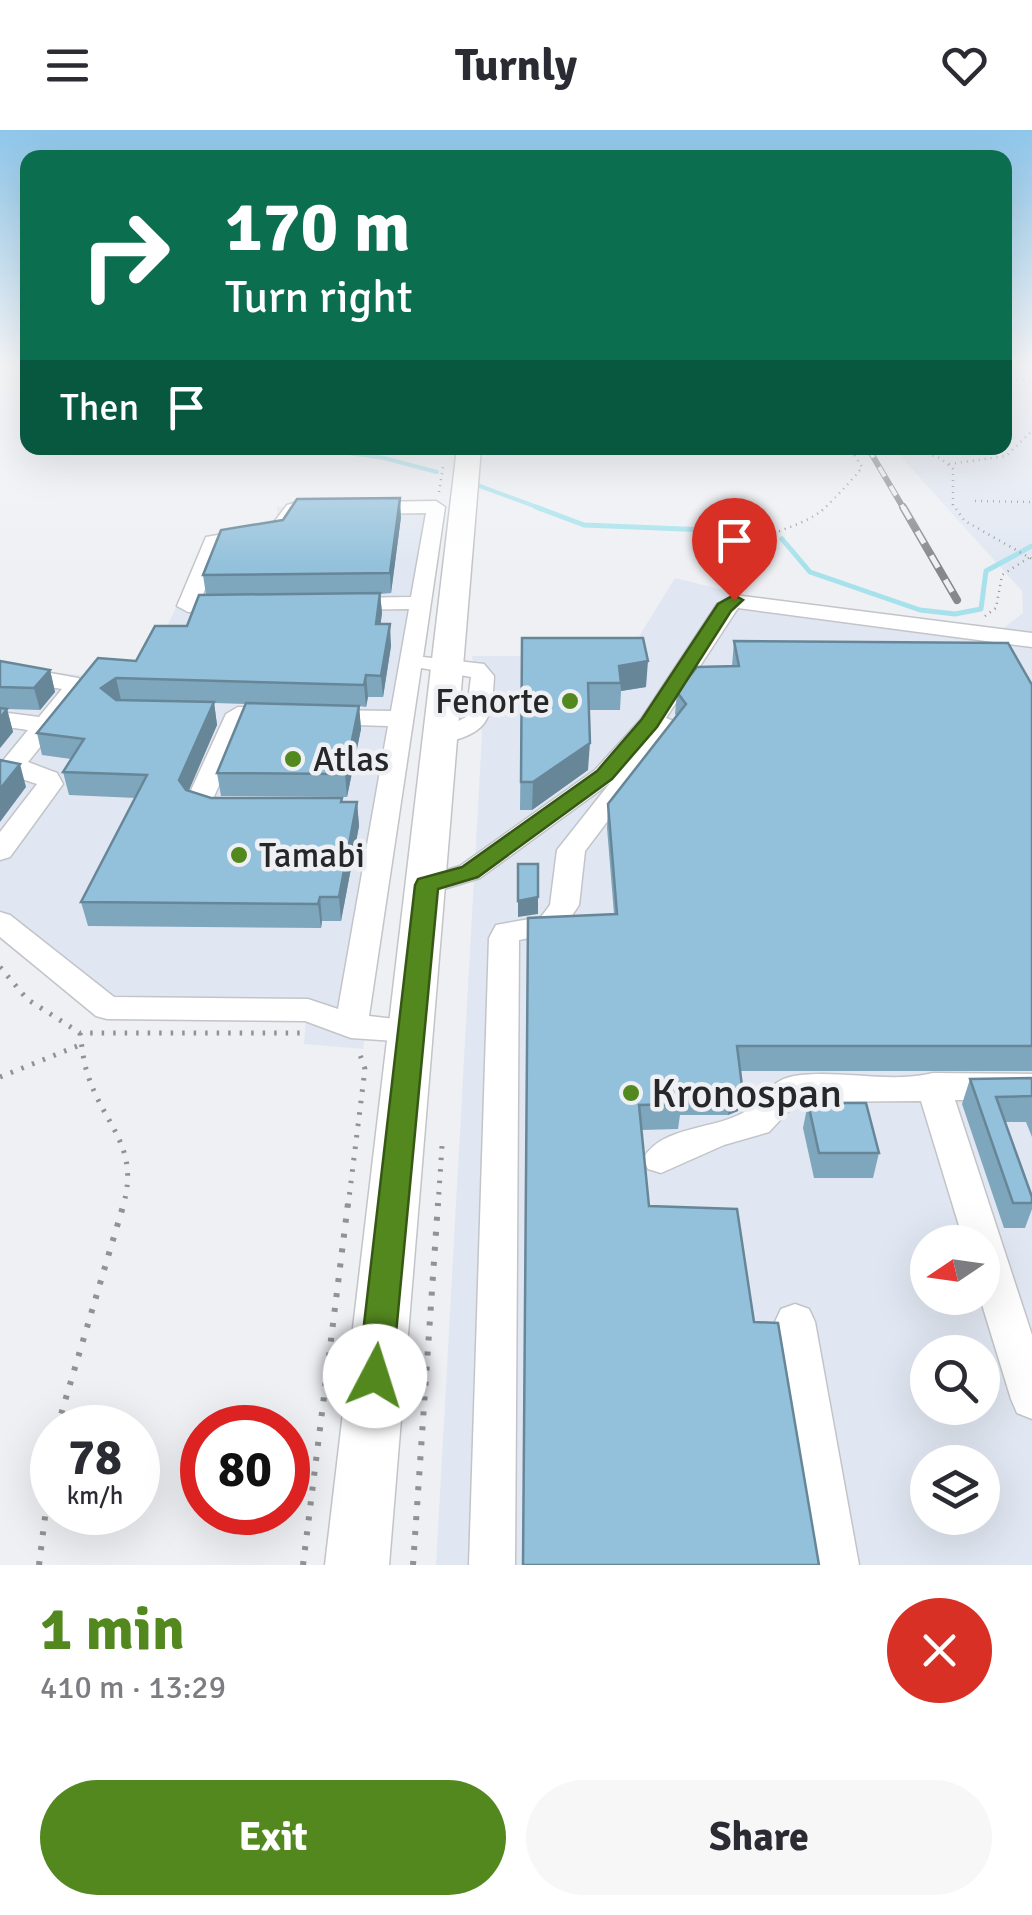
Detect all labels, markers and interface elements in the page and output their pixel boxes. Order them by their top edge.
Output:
icon: menu [40,38,95,93]
text: Turnly [455,38,577,93]
icon: heart [937,38,992,93]
text: 170 m [225,184,410,270]
icon: right [60,190,190,320]
text: Turn right [225,270,413,325]
icon: arrive [159,380,214,435]
text: Then [60,384,139,431]
pin [692,498,777,601]
icon: arrive [707,513,762,568]
place label: Fenorte [435,680,550,723]
marker: Fenorte [559,690,581,712]
place label: Atlas [313,738,389,781]
marker: Atlas [282,748,304,770]
place label: Tamabi [259,834,365,877]
marker: Tamabi [228,844,250,866]
place label: Kronospan [651,1068,842,1119]
marker: Kronospan [620,1082,642,1104]
north arrow [910,1225,1000,1315]
map controls [910,1225,1000,1535]
position arrow [323,1324,427,1428]
button: search [910,1335,1000,1425]
speed limit sign: 80 [180,1405,310,1535]
text: 78 [68,1427,122,1489]
button: layers [910,1445,1000,1535]
text: km/h [67,1480,123,1511]
text: 1 min [40,1593,185,1667]
button: close [887,1598,992,1703]
text: 410 m · 13:29 [40,1668,226,1707]
button: Exit [40,1780,506,1895]
button: Share [526,1780,992,1895]

